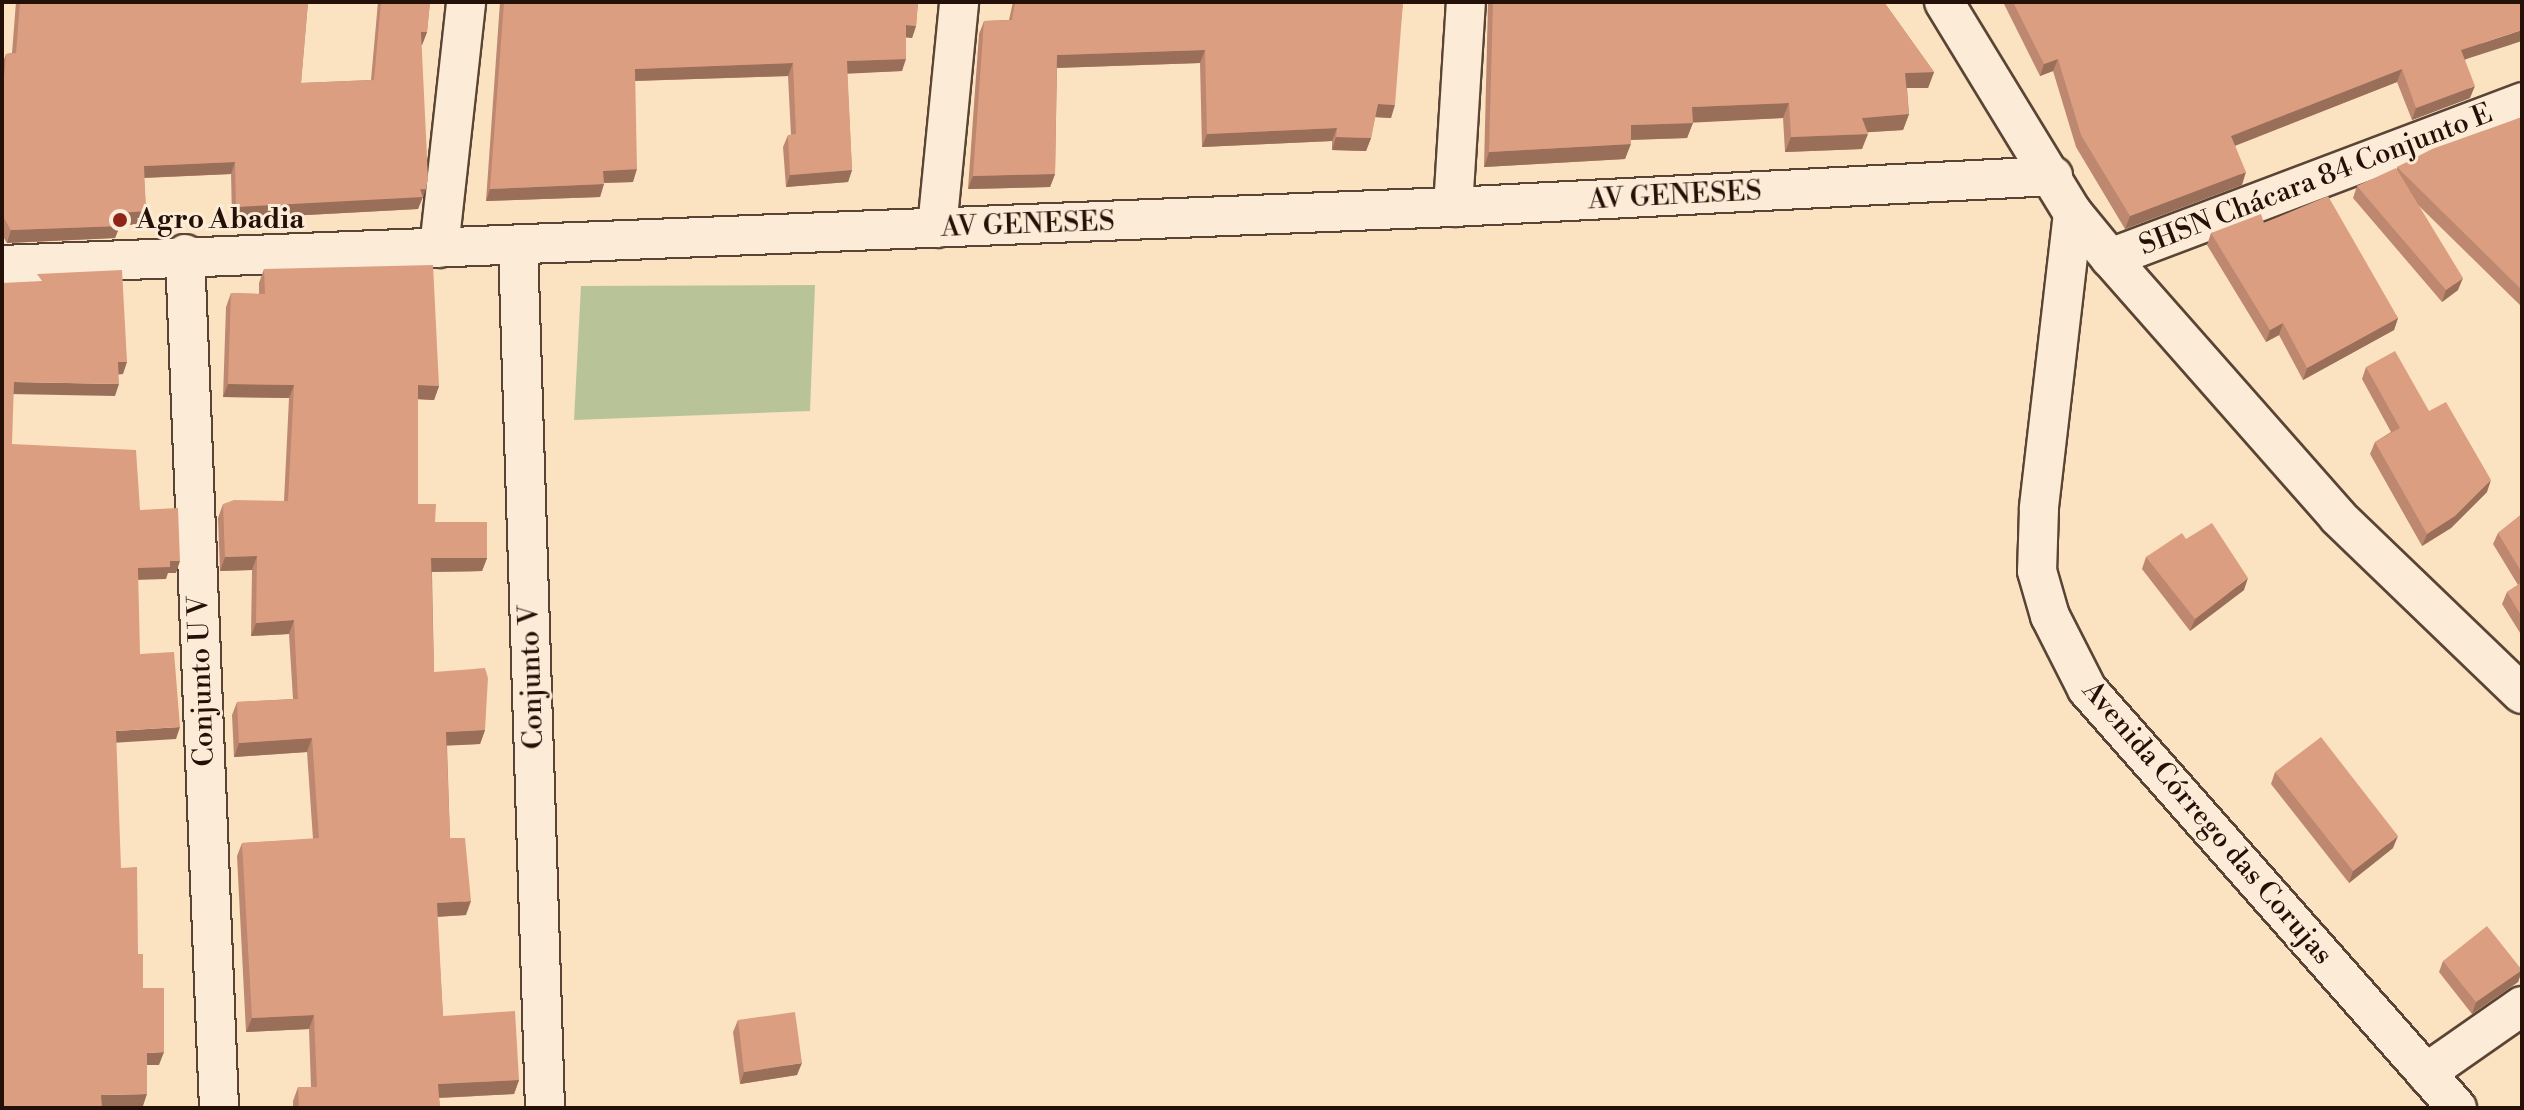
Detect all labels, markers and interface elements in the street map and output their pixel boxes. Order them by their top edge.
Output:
street label: SHSN Chácara 84 Conjunto E [2135,97,2497,263]
street label: AV GENESES [1587,175,1763,217]
place label: Agro Abadia [136,203,304,237]
street label: AV GENESES [940,205,1116,245]
marker: Agro Abadia [111,211,129,229]
street label: Conjunto U V [182,595,222,767]
street label: Conjunto V [513,604,551,750]
street label: Avenida Córrego das Corujas [2075,674,2339,972]

